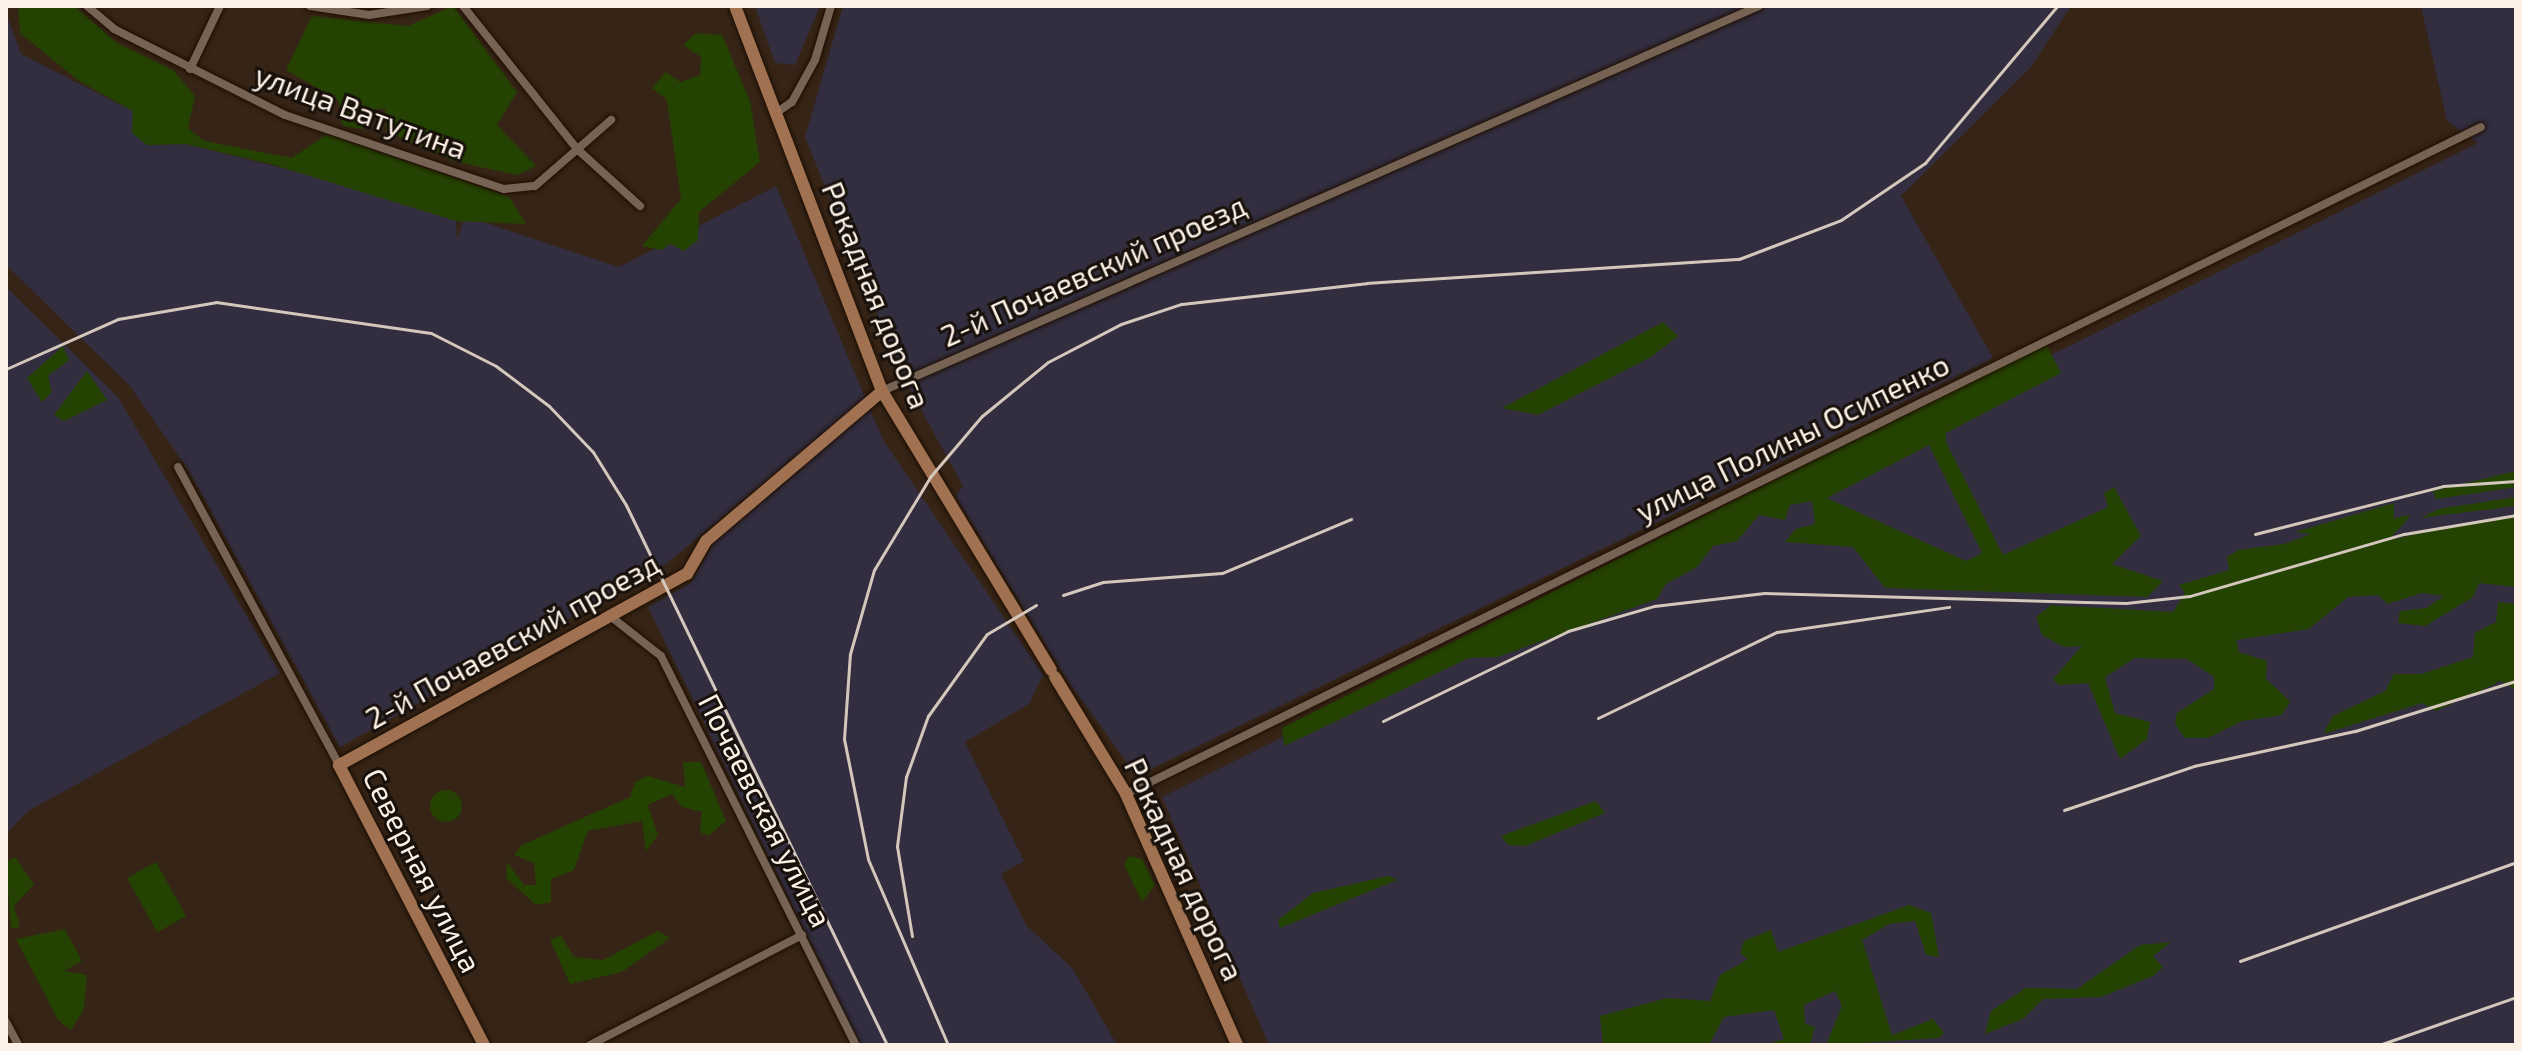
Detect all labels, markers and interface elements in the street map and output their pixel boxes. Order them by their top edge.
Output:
street label: улица Ватутина [250,56,472,166]
street label: Рокадная дорога [815,176,939,414]
street label: 2-й Почаевский проезд [935,186,1251,354]
street label: улица Полины Осипенко [1630,345,1954,529]
street label: 2-й Почаевский проезд [359,544,665,736]
street label: Почаевская улица [692,687,840,933]
street label: Рокадная дорога [1118,752,1252,986]
street label: Северная улица [356,762,490,978]

